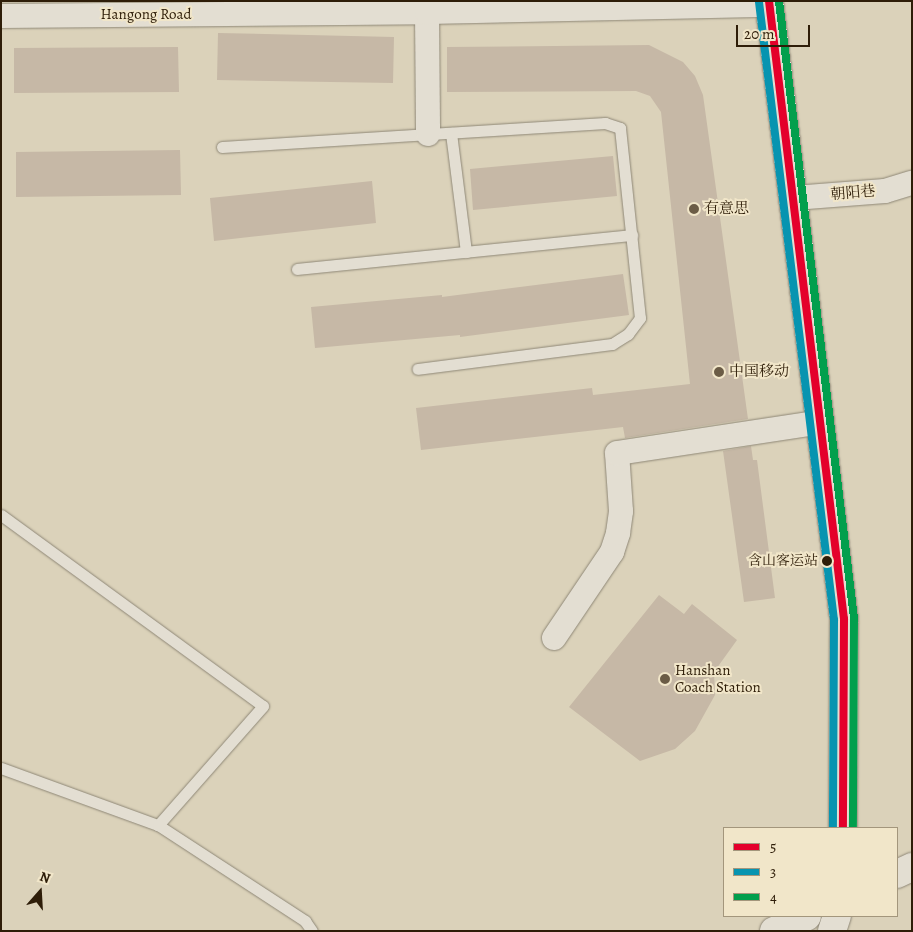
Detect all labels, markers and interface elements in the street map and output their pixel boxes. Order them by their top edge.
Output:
street label: Hangong Road [100,6,192,24]
scale bar [738,15,812,47]
text: 20 m [744,24,775,44]
street label: 朝阳巷 [830,182,876,204]
place label: 有意思 [704,200,749,218]
marker: 有意思 [688,203,700,215]
place label: 中国移动 [729,363,789,381]
marker: 中国移动 [713,366,725,378]
place label: 含山客运站 [748,553,818,569]
marker: 含山客运站 [822,556,832,566]
place label: Hanshan Coach Station [675,661,761,696]
marker: Hanshan Coach Station [659,673,671,685]
legend [723,827,898,917]
text: 5 [770,837,776,857]
text: 3 [770,862,776,882]
north arrow [15,867,65,917]
text: N [37,867,53,888]
text: 4 [770,887,777,907]

